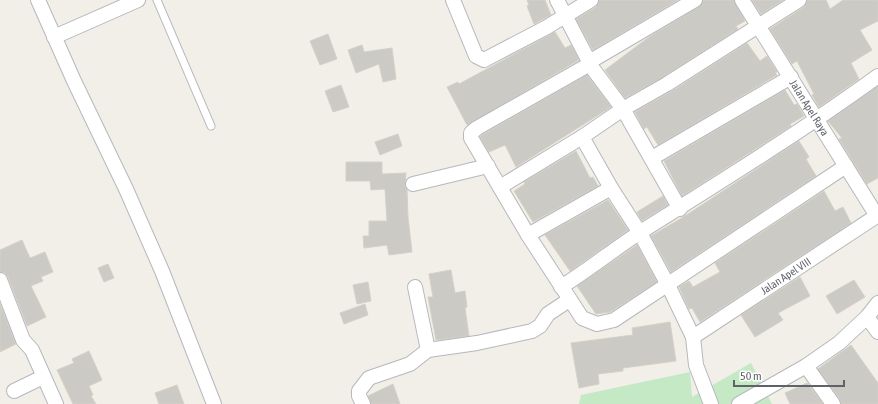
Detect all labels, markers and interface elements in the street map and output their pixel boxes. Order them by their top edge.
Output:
street label: Jalan Apel Raya [787,77,831,138]
street label: Jalan Apel VIII [758,255,813,297]
scale bar [734,362,844,388]
text: 50 m [740,369,762,383]

